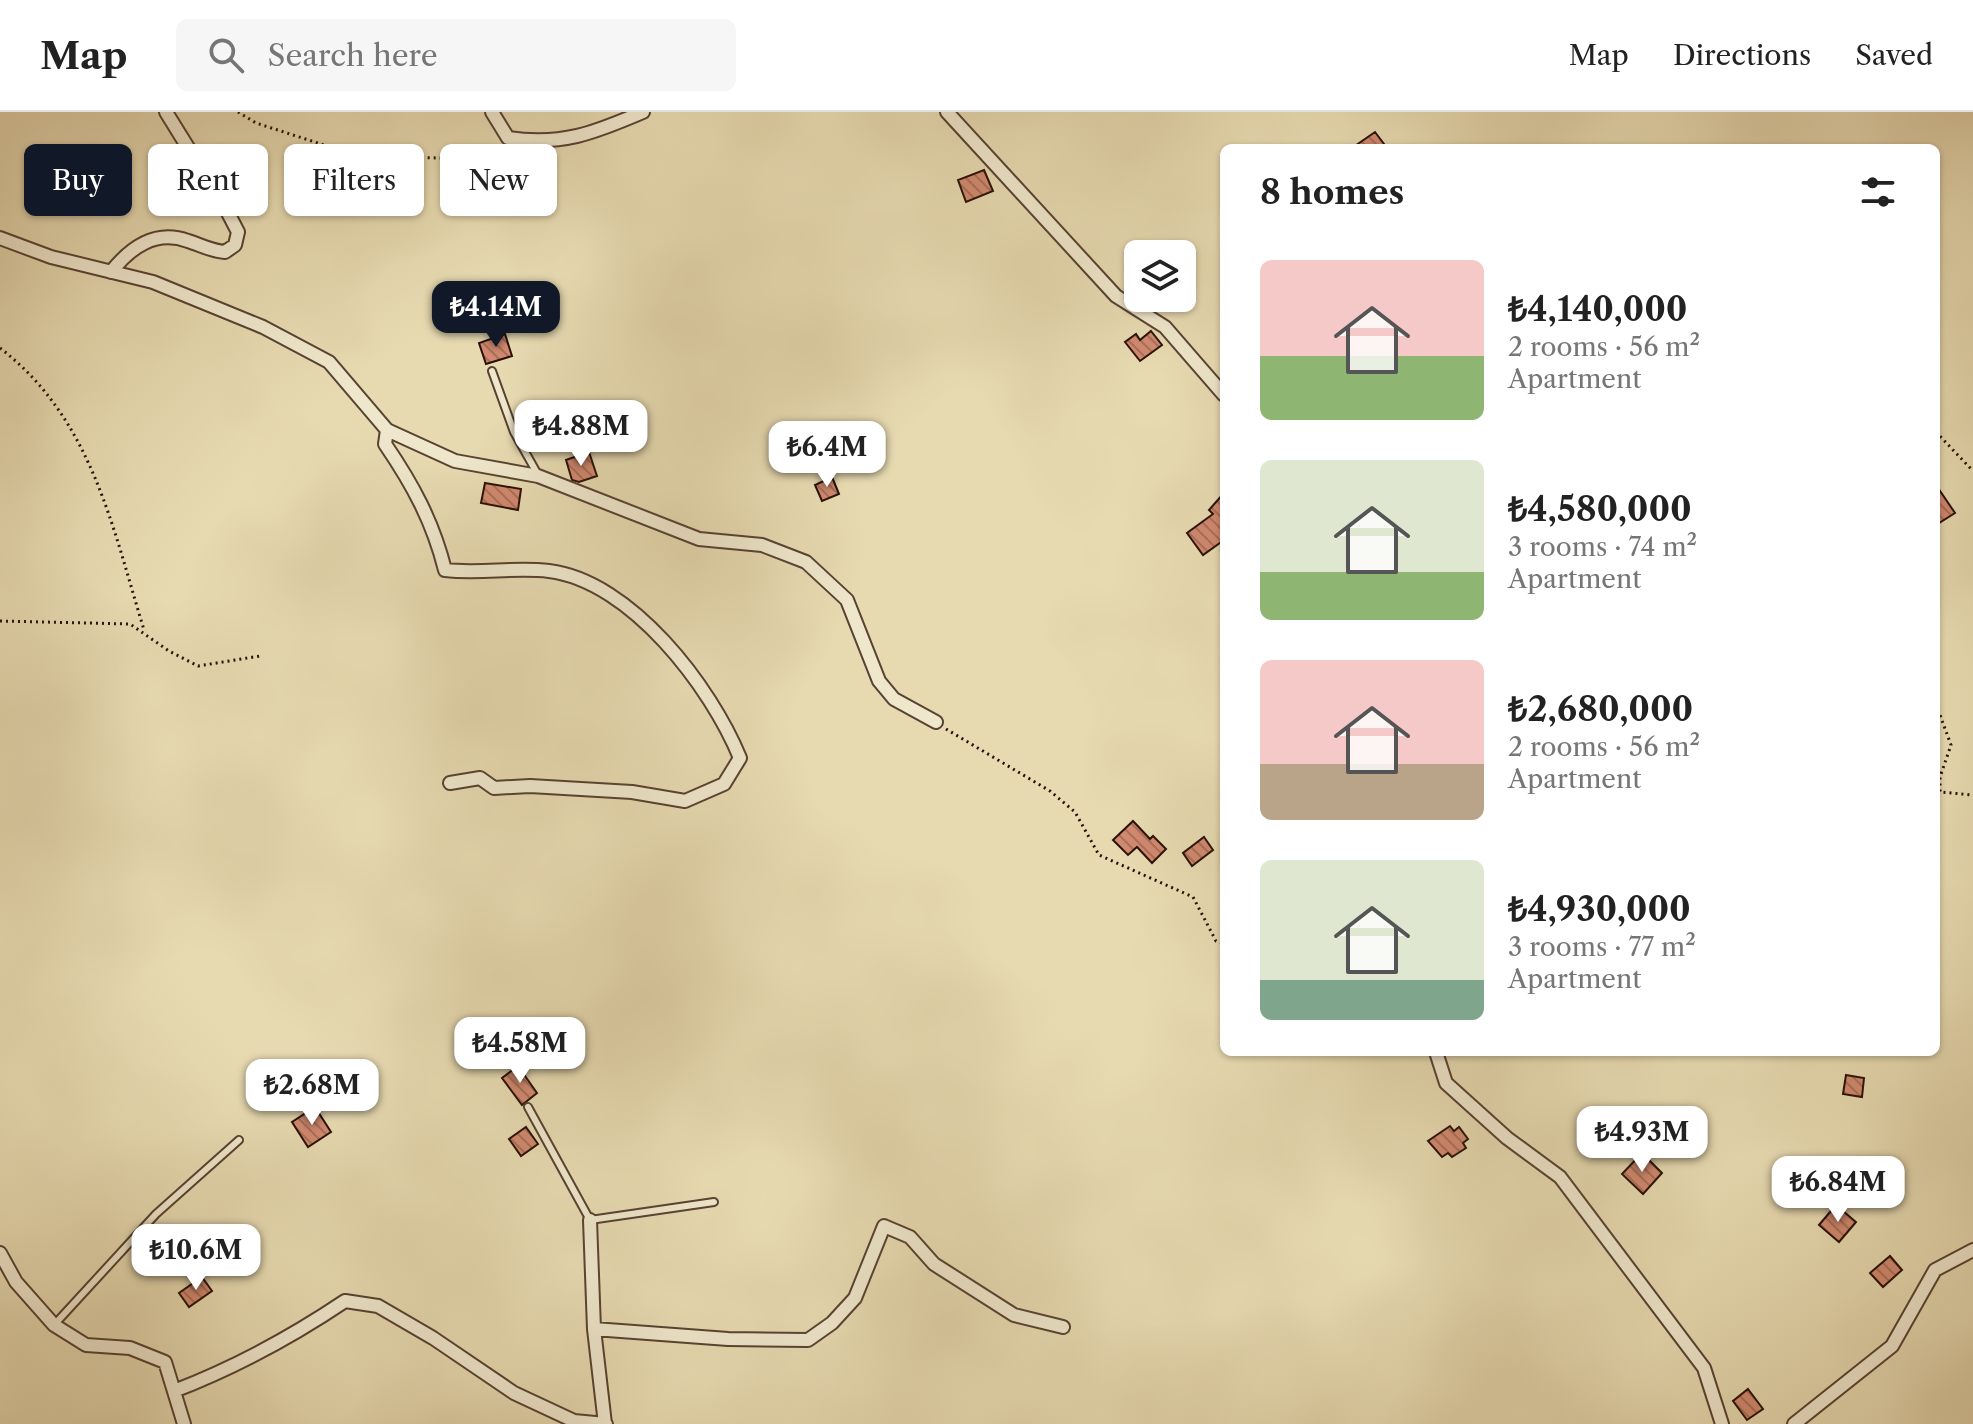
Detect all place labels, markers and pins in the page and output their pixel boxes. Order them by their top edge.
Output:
pin: ₺4.14M [431,281,561,349]
pin: ₺4.88M [516,400,646,468]
pin: ₺6.4M [771,421,883,489]
pin: ₺4.58M [455,1017,585,1085]
pin: ₺2.68M [247,1059,377,1127]
pin: ₺4.93M [1577,1106,1707,1174]
pin: ₺6.84M [1773,1156,1903,1224]
pin: ₺10.6M [131,1224,261,1292]

